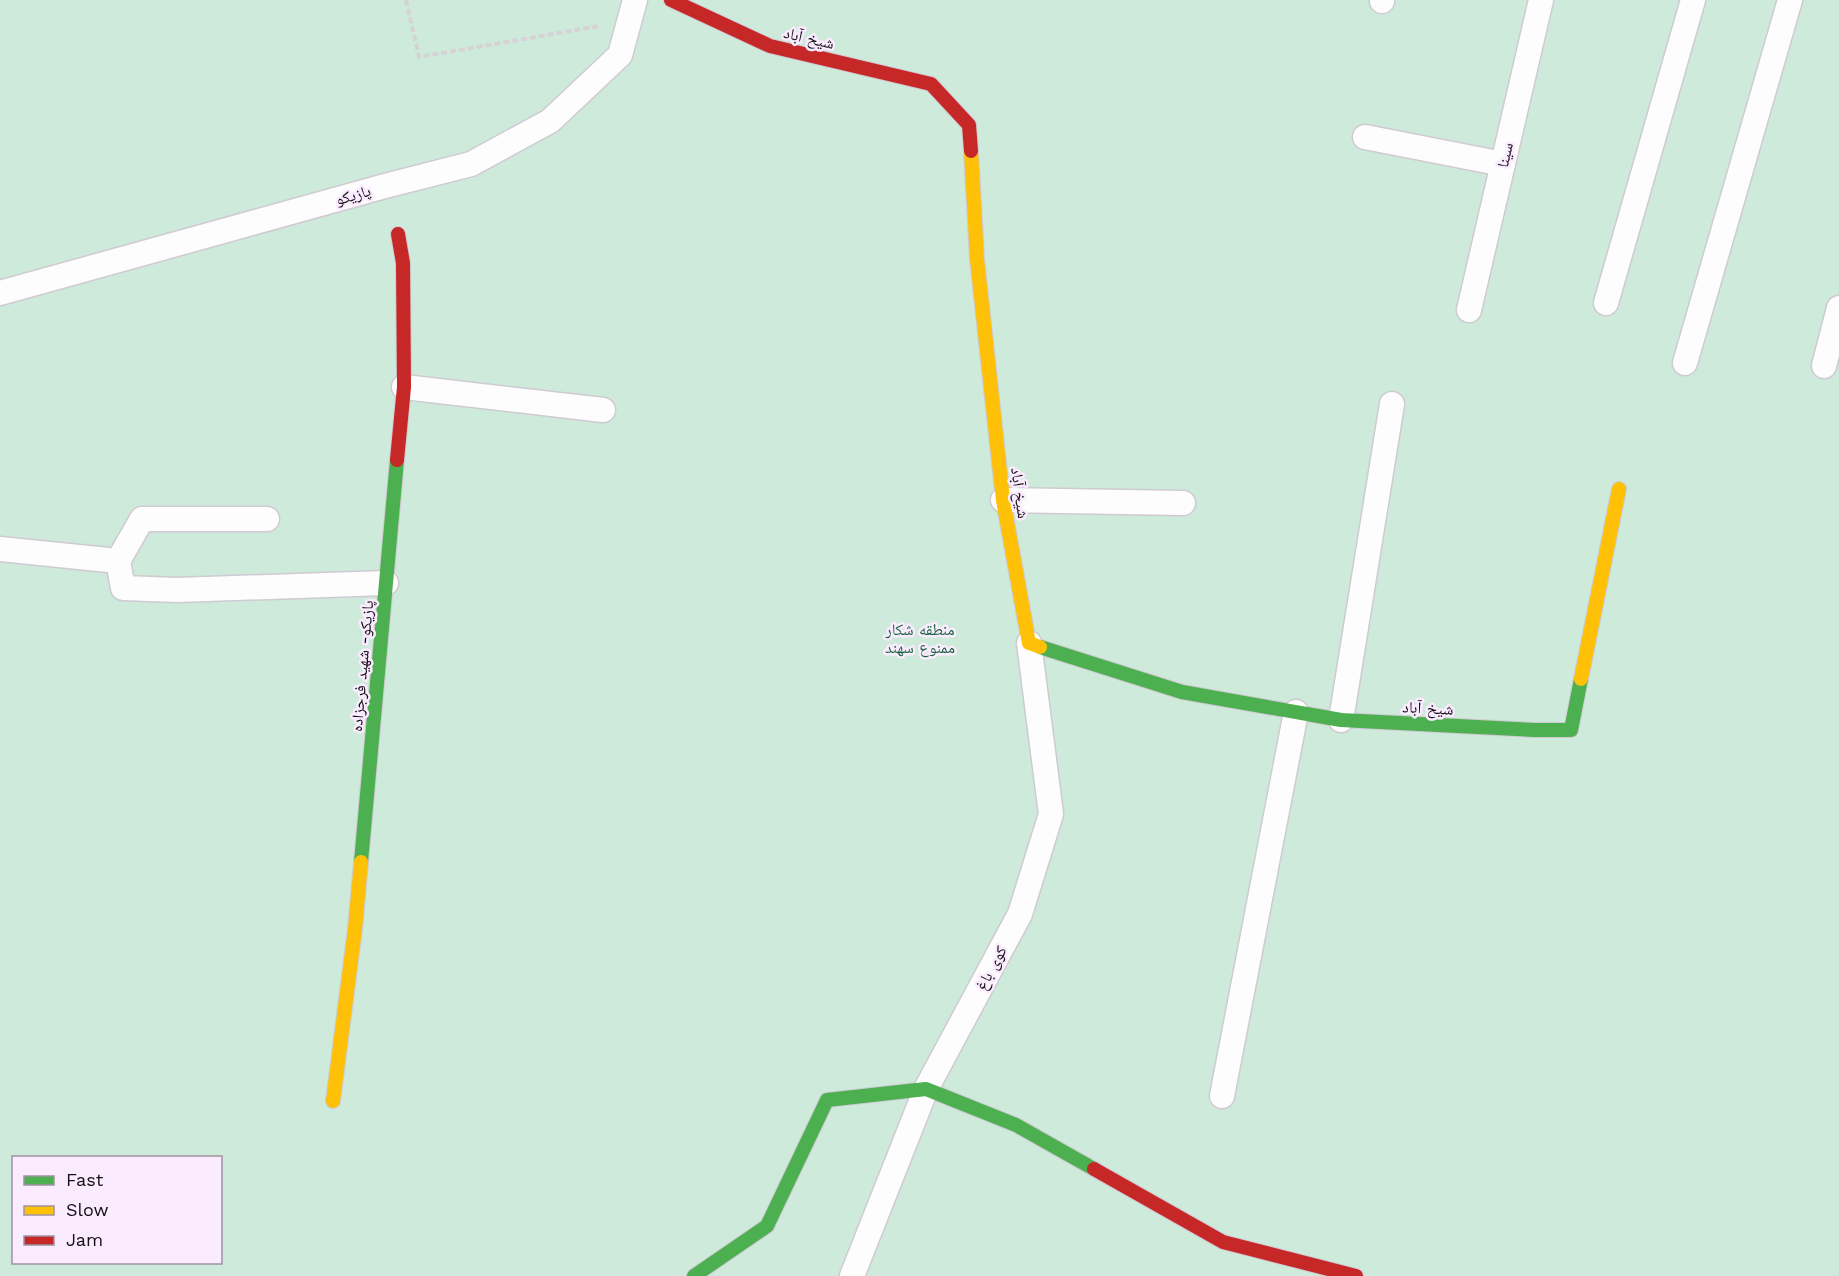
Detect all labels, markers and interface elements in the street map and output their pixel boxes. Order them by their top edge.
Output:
street label: شیخ آباد [782,23,836,54]
street label: سینا [1493,141,1517,169]
street label: پازیکو [333,181,373,209]
street label: شیخ آباد [1006,466,1033,520]
street label: پازیکو- شهید فرجزاده [347,599,377,733]
park label: منطقه شکار ممنوع سهند [884,620,955,658]
street label: شیخ آباد [1402,697,1454,720]
street label: کوی باغ [971,942,1012,994]
legend [12,1156,222,1264]
text: Fast [66,1169,104,1190]
text: Slow [66,1199,109,1220]
text: Jam [66,1229,103,1250]

